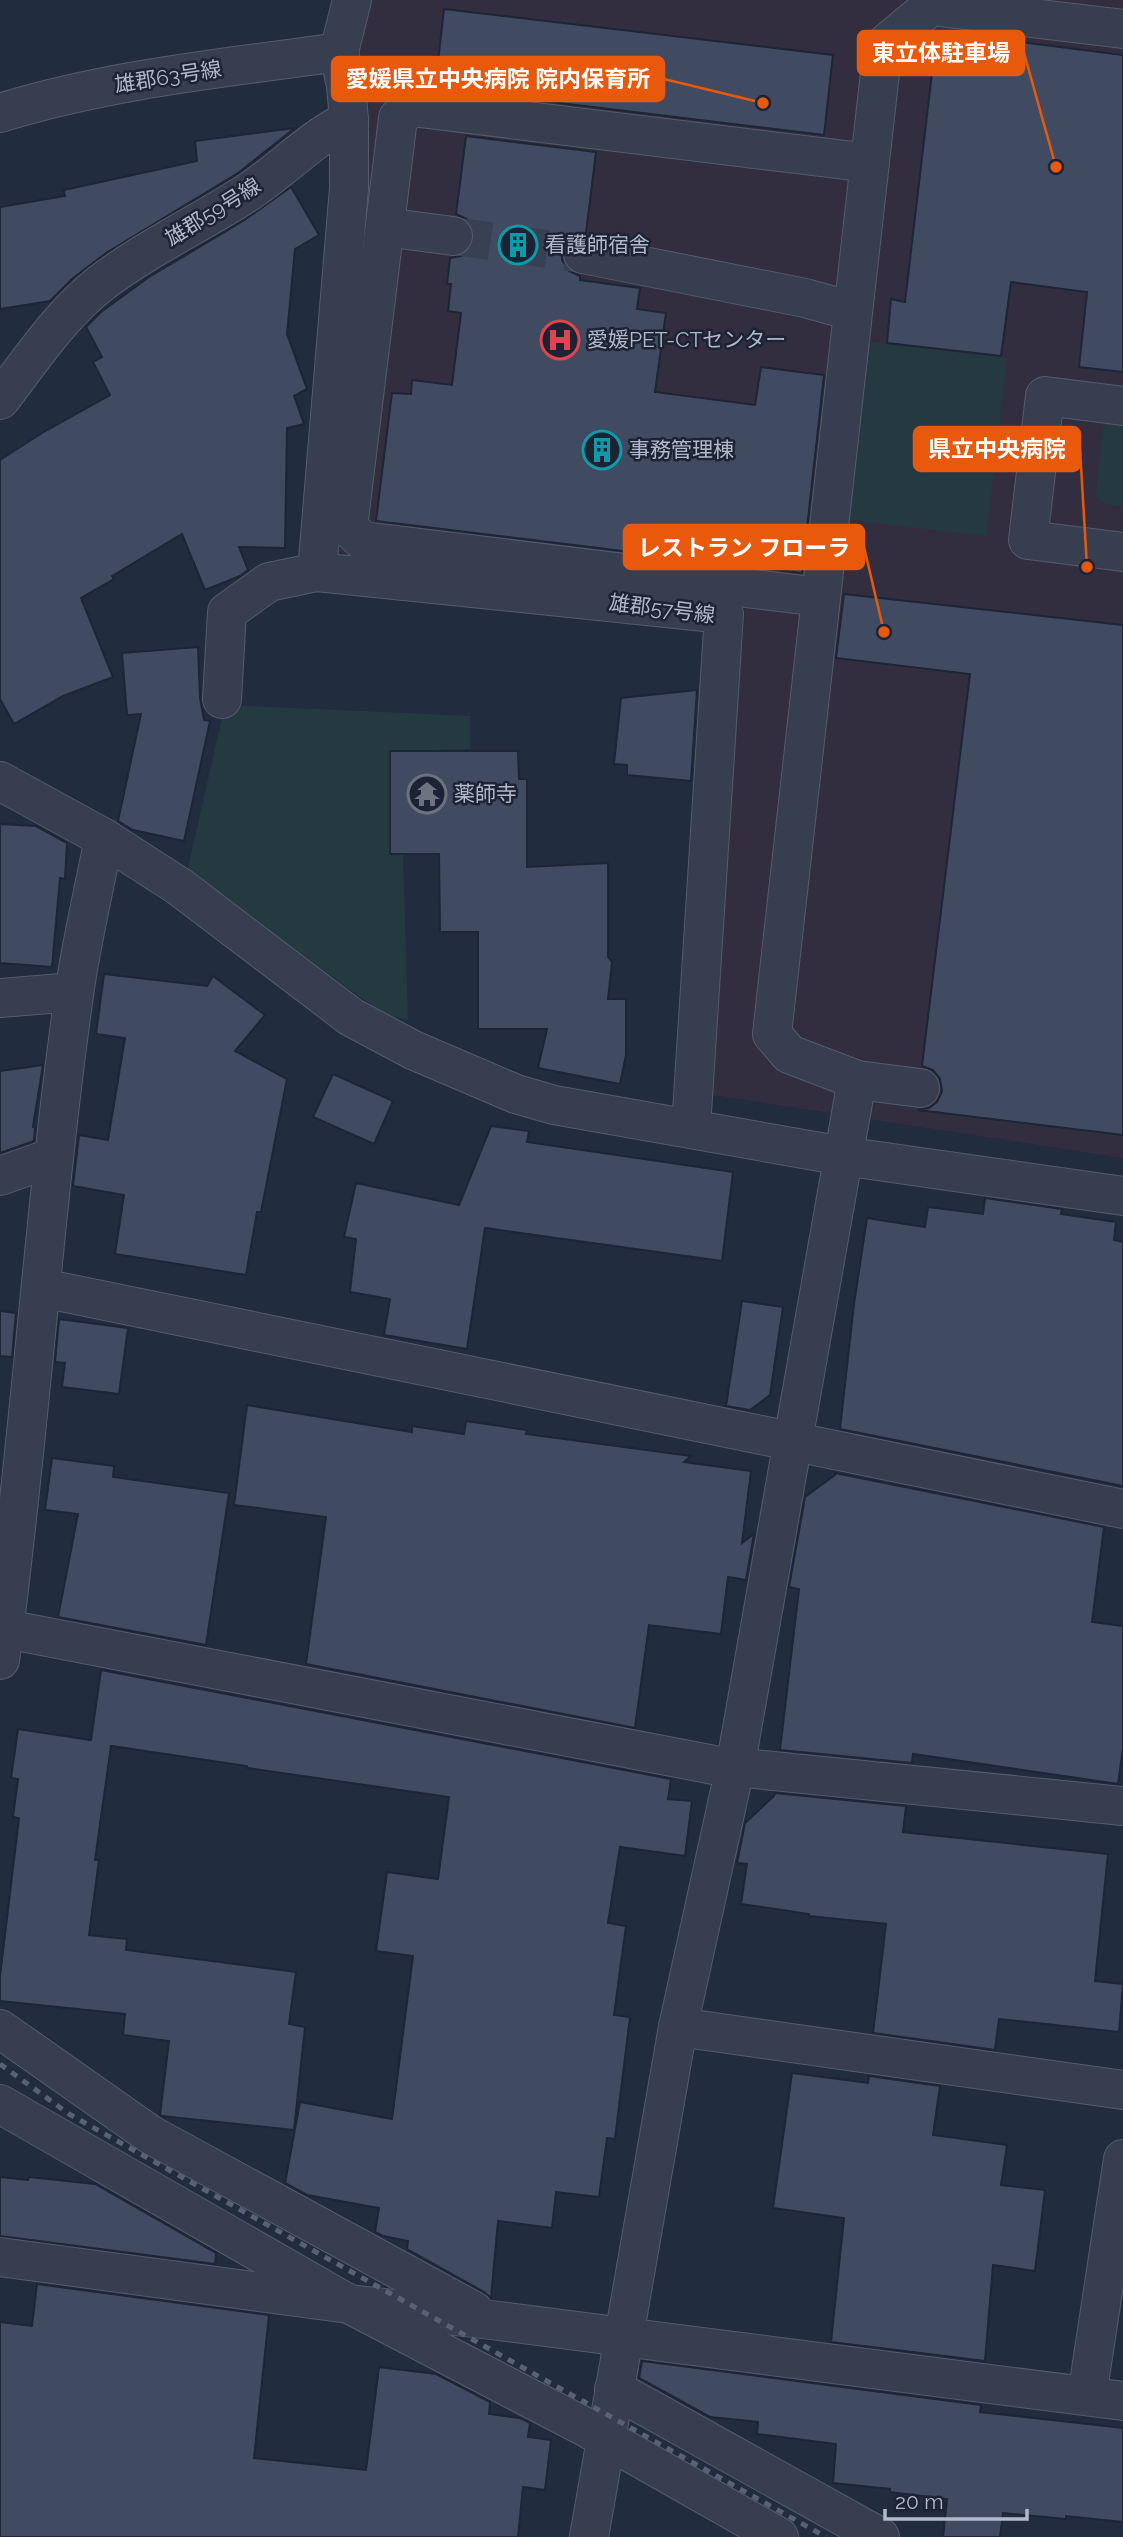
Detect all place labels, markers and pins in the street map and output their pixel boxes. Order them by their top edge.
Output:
callout: 東立体駐車場 [858,31,1024,75]
callout: 愛媛県立中央病院 院内保育所 [332,57,664,101]
building icon: 看護師宿舎 [497,224,539,266]
place label: 看護師宿舎 [545,232,650,257]
hospital icon: 愛媛PET-CTセンター [539,319,581,361]
place label: 愛媛PET-CTセンター [587,327,786,352]
callout: 県立中央病院 [914,427,1080,471]
building icon: 事務管理棟 [581,429,623,471]
place label: 事務管理棟 [629,437,734,462]
callout: レストラン フローラ [624,525,864,569]
temple icon: 薬師寺 [406,773,448,815]
place label: 薬師寺 [454,781,517,806]

